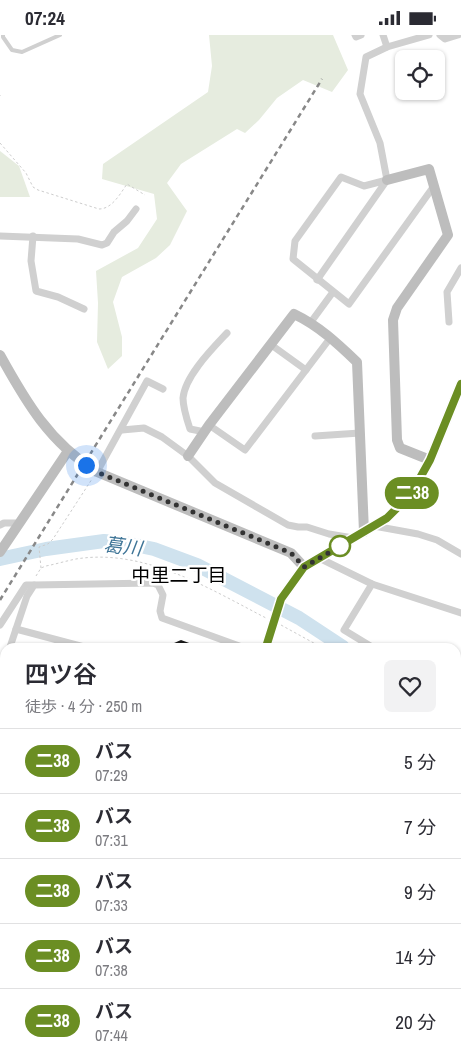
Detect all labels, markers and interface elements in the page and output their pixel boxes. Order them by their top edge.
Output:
text: 07:24 [25,5,65,31]
map controls [395,50,445,100]
button: locate [395,50,445,100]
your location [74,453,99,478]
line badge: 二38 [383,477,441,509]
text: 二38 [395,480,429,505]
water label: 葛川 [103,531,145,561]
unlabelled marker [329,535,351,557]
district label: 中里二丁目 [131,562,227,588]
text: 四ツ谷 [25,658,97,690]
button: heart [384,660,436,712]
text: 徒歩 · 4 分 · 250 m [25,695,142,717]
text: バス [95,738,133,764]
text: 二38 [35,748,70,773]
text: 5 分 [404,749,436,775]
text: 07:29 [95,764,128,786]
text: バス [95,803,133,829]
text: 二38 [35,813,70,838]
text: 7 分 [404,814,436,840]
text: 07:31 [95,829,128,851]
text: バス [95,868,133,894]
text: 二38 [35,878,70,903]
text: 9 分 [404,879,436,905]
text: 07:33 [95,894,128,916]
text: バス [95,933,133,959]
text: 二38 [35,943,70,968]
text: 14 分 [395,944,436,970]
text: 07:38 [95,959,128,981]
text: バス [95,998,133,1024]
text: 二38 [35,1008,70,1033]
text: 20 分 [395,1009,436,1035]
text: 07:44 [95,1024,128,1046]

